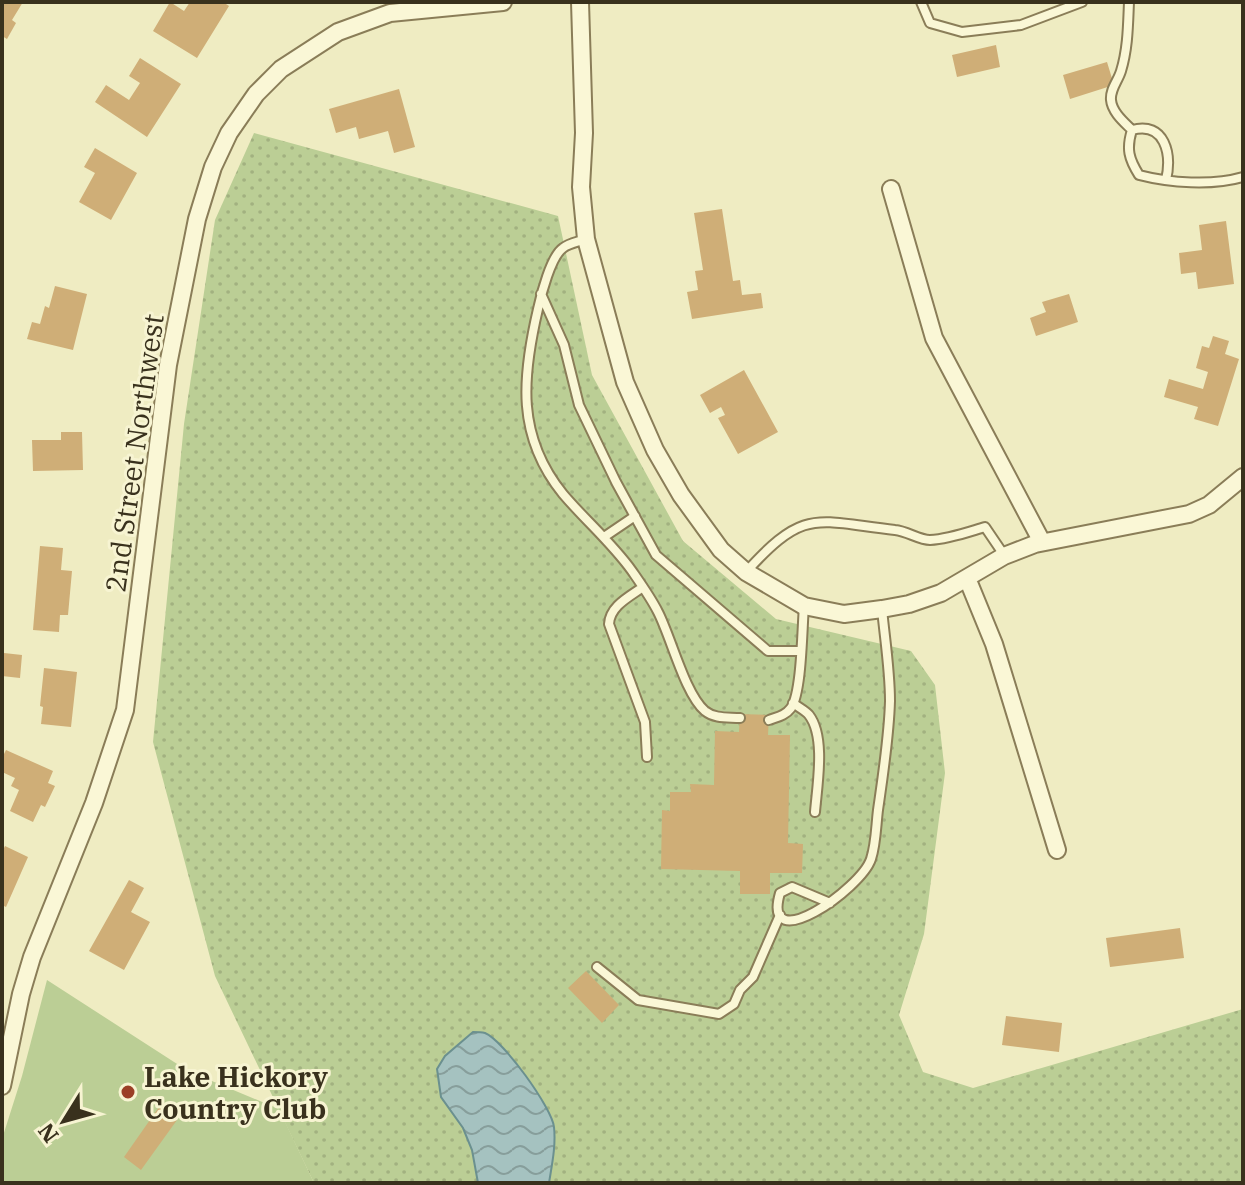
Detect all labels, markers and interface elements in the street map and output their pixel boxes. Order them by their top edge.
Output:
street label: 2nd Street Northwest [96,311,172,594]
place label: Lake Hickory Country Club [144,1058,328,1127]
north arrow [24,1081,104,1161]
marker: Lake Hickory Country Club [119,1083,137,1101]
text: N [31,1118,64,1149]

